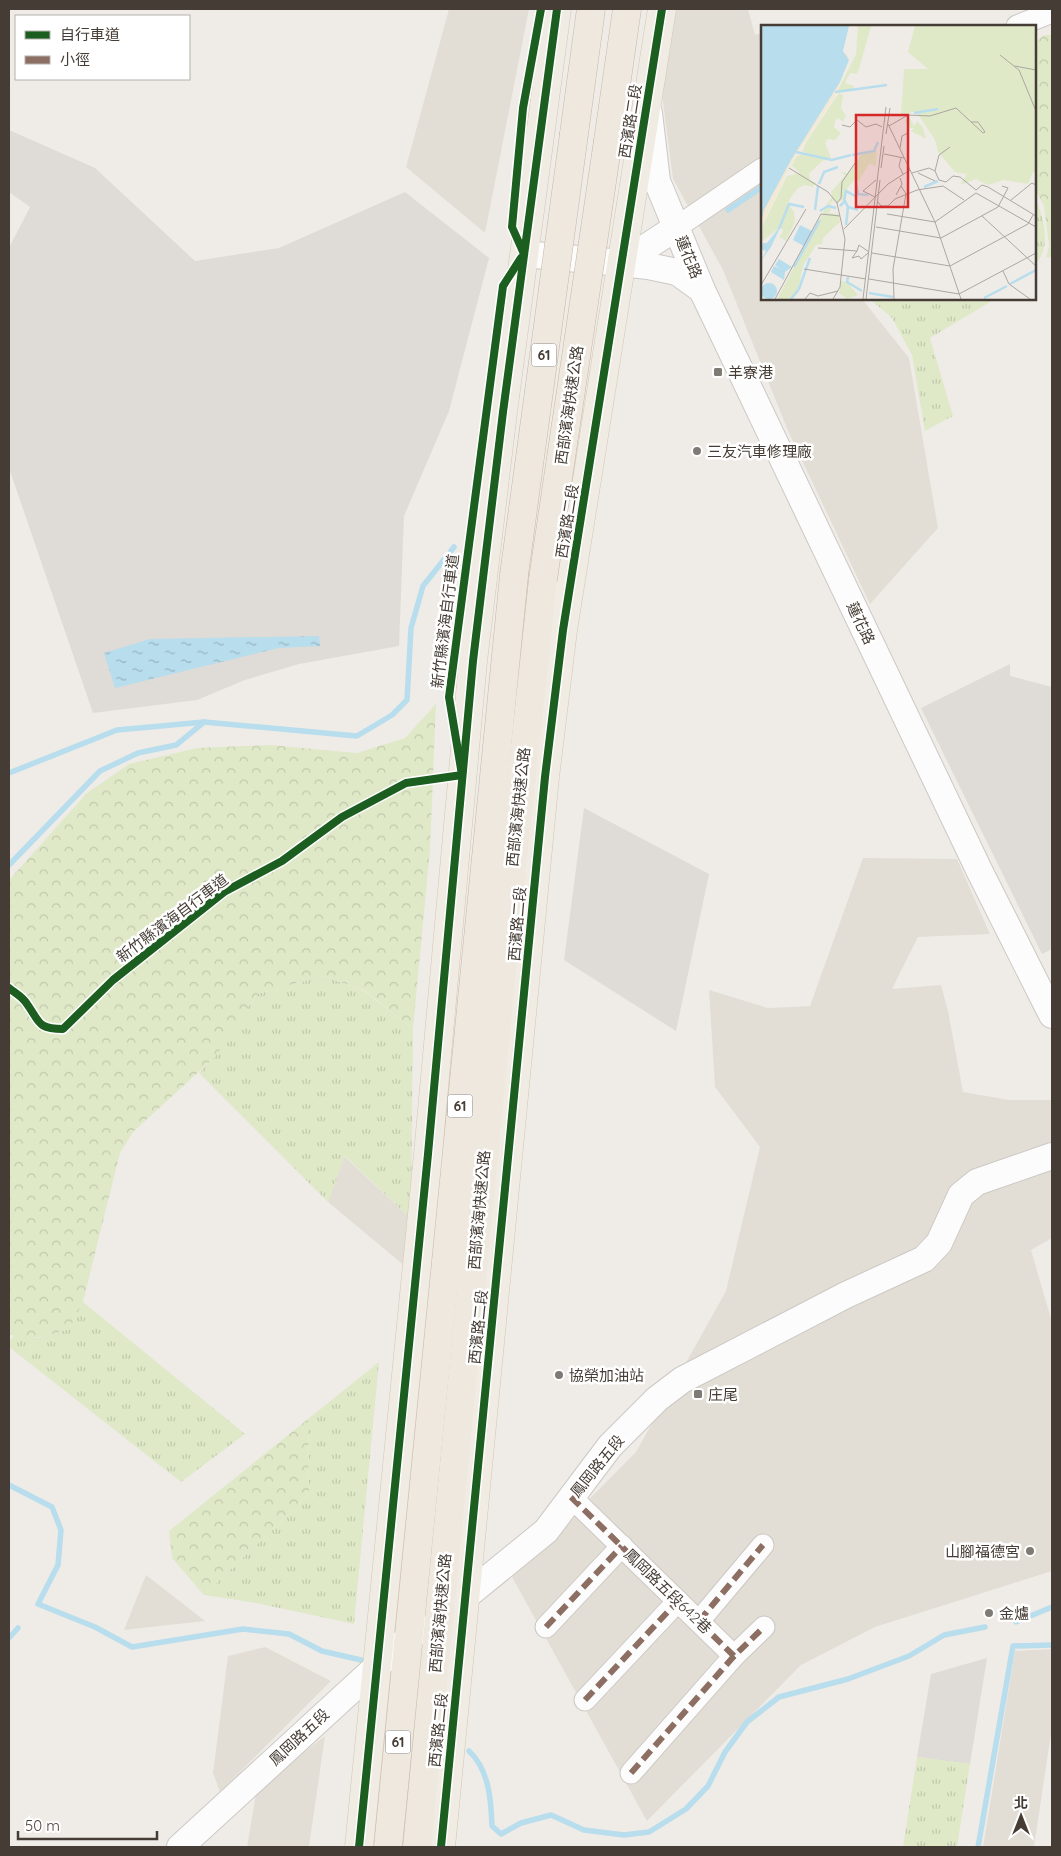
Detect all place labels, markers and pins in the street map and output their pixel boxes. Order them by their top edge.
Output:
place label: 羊寮港 [728,363,773,382]
marker: 羊寮港 [712,366,724,378]
place label: 三友汽車修理廠 [707,442,812,461]
marker: 三友汽車修理廠 [691,445,703,457]
place label: 協榮加油站 [569,1366,644,1385]
marker: 協榮加油站 [553,1369,565,1381]
place label: 庄尾 [708,1385,738,1404]
marker: 庄尾 [692,1388,704,1400]
place label: 山腳福德宮 [945,1542,1020,1561]
marker: 山腳福德宮 [1024,1545,1036,1557]
place label: 金爐 [999,1604,1029,1623]
marker: 金爐 [983,1607,995,1619]

